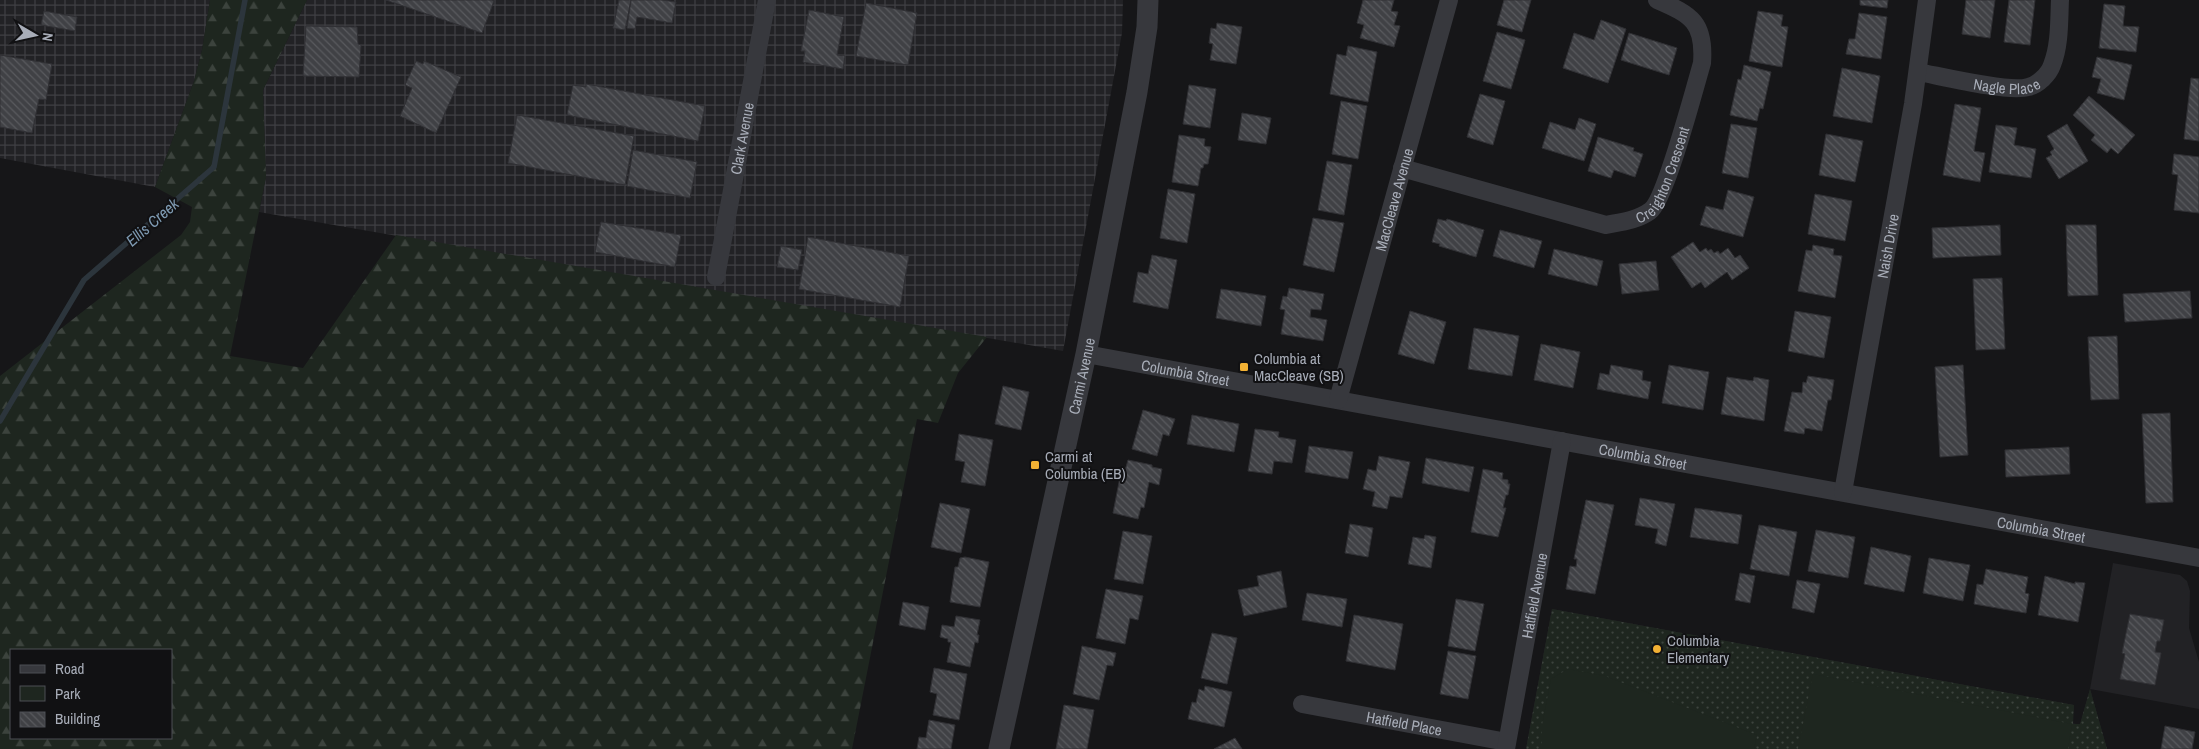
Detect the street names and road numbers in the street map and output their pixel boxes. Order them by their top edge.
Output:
street label: Nagle Place [1972,73,2044,99]
street label: Clark Avenue [725,100,758,176]
street label: Creighton Crescent [1632,123,1694,228]
street label: MacCleave Avenue [1369,146,1418,253]
street label: Naish Drive [1871,212,1904,280]
street label: Carmi Avenue [1063,336,1099,416]
street label: Columbia Street [1140,354,1232,391]
street label: Columbia Street [1597,438,1689,474]
street label: Columbia Street [1995,511,2087,548]
street label: Hatfield Avenue [1516,551,1552,640]
street label: Hatfield Place [1365,706,1444,740]

